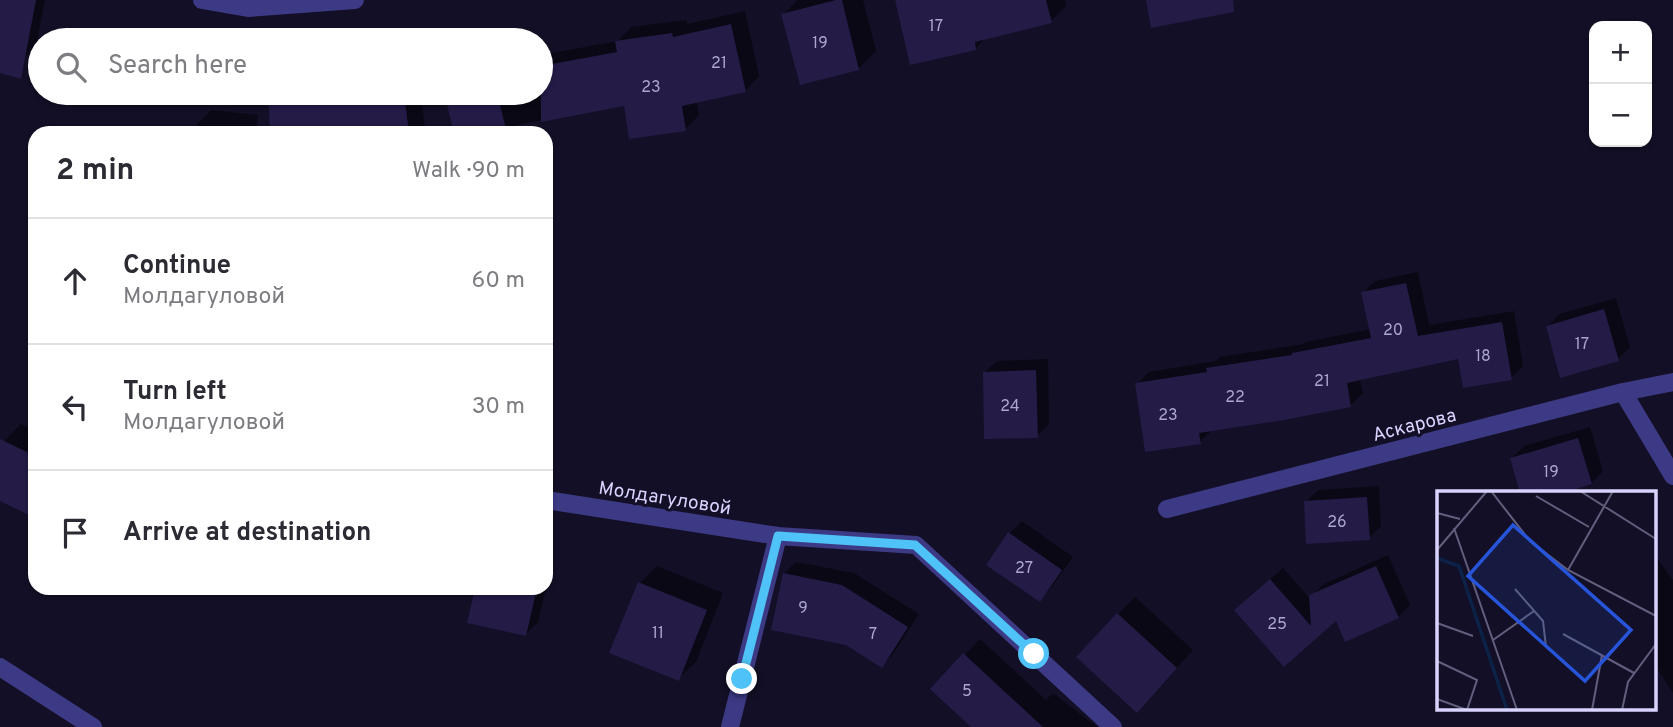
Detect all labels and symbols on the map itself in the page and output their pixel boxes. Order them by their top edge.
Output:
house number: 17 [929,17,943,37]
house number: 19 [812,34,828,54]
house number: 21 [711,54,727,74]
house number: 23 [641,78,661,98]
house number: 20 [1383,321,1403,341]
house number: 17 [1575,335,1589,355]
house number: 18 [1475,347,1491,367]
house number: 21 [1314,372,1330,392]
house number: 22 [1225,388,1245,408]
house number: 24 [1000,397,1020,417]
street label: Аскарова [1370,404,1459,448]
house number: 23 [1158,406,1178,426]
house number: 19 [1543,463,1559,483]
street label: Молдагуловой [597,477,733,521]
inset map [1437,491,1656,710]
house number: 26 [1327,513,1347,533]
house number: 27 [1015,559,1033,579]
house number: 9 [798,599,808,619]
house number: 25 [1267,615,1287,635]
house number: 11 [652,624,664,644]
house number: 7 [869,625,877,645]
route start [1018,638,1049,669]
route end [726,663,757,694]
house number: 5 [962,682,972,702]

